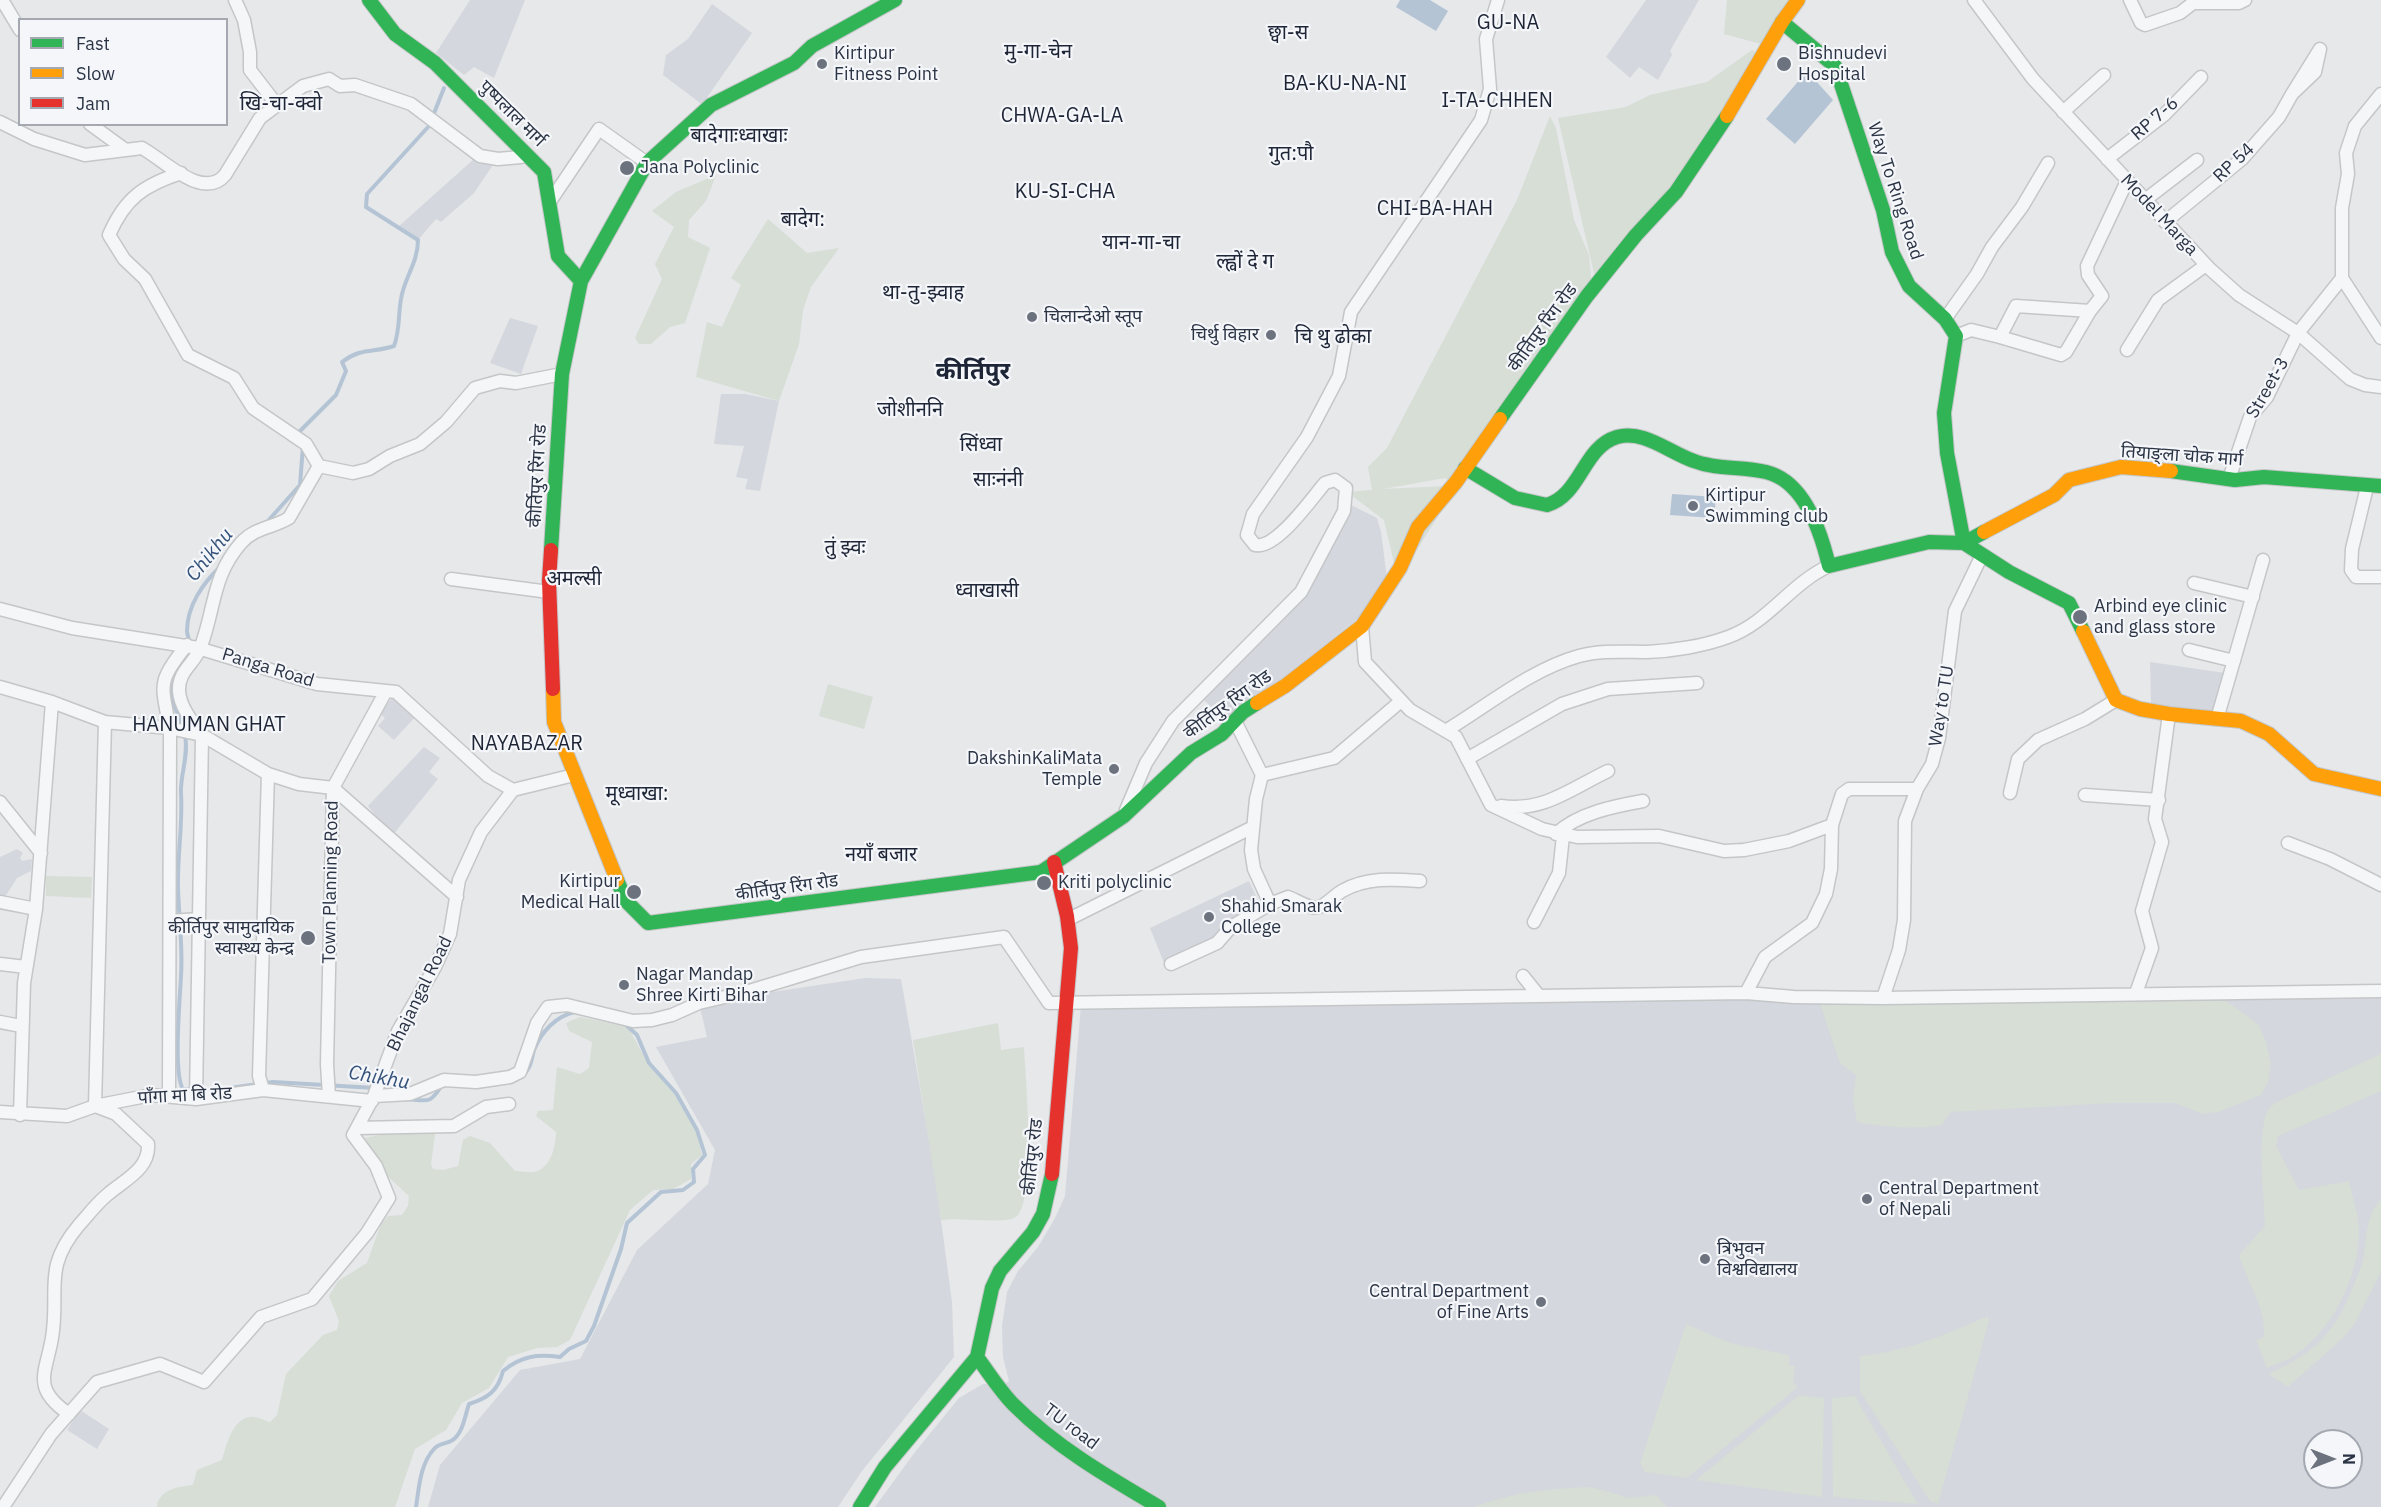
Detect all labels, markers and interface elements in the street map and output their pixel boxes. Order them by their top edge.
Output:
district label: GU-NA [1473,11,1543,35]
legend [18,18,228,126]
district label: छ्वा-स [1268,21,1308,45]
text: Fast [76,32,110,55]
district label: मु-गा-चेन [1004,40,1072,64]
place label: Kirtipur Fitness Point [834,43,938,86]
place label: Bishnudevi Hospital [1798,43,1887,86]
marker: Bishnudevi Hospital [1775,55,1793,73]
marker: Kirtipur Fitness Point [815,57,829,71]
text: Slow [76,62,115,85]
district label: BA-KU-NA-NI [1275,72,1415,96]
street label: पुष्पलाल मार्ग [474,76,550,152]
district label: I-TA-CHHEN [1434,89,1560,113]
text: Jam [76,92,111,115]
district label: खि-चा-क्वो [240,92,322,116]
street label: RP 7-6 [2127,93,2183,145]
district label: CHWA-GA-LA [993,104,1131,128]
street label: Way To Ring Road [1863,119,1927,263]
district label: बादेगाःध्वाखाः [690,124,788,148]
street label: RP 54 [2209,139,2259,187]
district label: गुत:पौ [1268,142,1314,166]
place label: Jana Polyclinic [640,157,759,179]
marker: Jana Polyclinic [618,159,636,177]
street label: Model Marga [2116,170,2202,260]
district label: KU-SI-CHA [1008,180,1122,204]
district label: CHI-BA-HAH [1369,197,1501,221]
district label: बादेग: [781,208,825,232]
district label: यान-गा-चा [1102,231,1180,255]
district label: ल्ह्वों दे ग [1216,250,1274,274]
street label: कीर्तिपुर रिंग रोड [1504,280,1582,376]
district label: था-तु-झ्वाह [882,281,964,305]
place label: चिलान्देओ स्तूप [1044,306,1142,328]
marker: चिलान्देओ स्तूप [1025,310,1039,324]
place label: चिर्थु विहार [1191,324,1259,346]
district label: चि थु ढोका [1294,325,1372,349]
marker: चिर्थु विहार [1264,328,1278,342]
street label: Street-3 [2242,354,2294,422]
district label: कीर्तिपुर [936,358,1010,386]
district label: जोशीननि [877,398,943,422]
street label: कीर्तिपुर रिंग रोड [525,424,551,528]
district label: सिंध्वा [960,433,1002,457]
street label: तियाङ्ला चोक मार्ग [2120,441,2244,471]
district label: साःनंनी [973,468,1023,492]
place label: Kirtipur Swimming club [1705,485,1828,528]
marker: Kirtipur Swimming club [1686,499,1700,513]
water label: Chikhu [181,524,239,586]
district label: तुं झ्वः [824,536,866,560]
district label: अमल्सी [546,567,602,591]
district label: ध्वाखासी [955,579,1019,603]
place label: Arbind eye clinic and glass store [2094,596,2227,638]
marker: Arbind eye clinic and glass store [2071,608,2089,626]
street label: Panga Road [219,644,317,692]
street label: Way to TU [1925,664,1959,748]
street label: कीर्तिपुर रिंग रोड [1180,666,1276,744]
district label: HANUMAN GHAT [123,713,295,737]
district label: NAYABAZAR [464,732,590,756]
place label: DakshinKaliMata Temple [967,748,1102,790]
marker: DakshinKaliMata Temple [1107,762,1121,776]
district label: मूध्वाखा: [605,782,669,806]
street label: Town Planning Road [319,800,343,964]
district label: नयाँ बजार [845,843,917,867]
street label: कीर्तिपुर रिंग रोड [734,870,840,906]
place label: Kirtipur Medical Hall [521,871,620,914]
place label: Kriti polyclinic [1058,872,1172,894]
marker: Kriti polyclinic [1035,874,1053,892]
marker: Kirtipur Medical Hall [625,883,643,901]
place label: Shahid Smarak College [1221,896,1342,938]
marker: Shahid Smarak College [1202,910,1216,924]
place label: कीर्तिपुर सामुदायिक स्वास्थ्य केन्द्र [168,917,294,960]
marker: कीर्तिपुर सामुदायिक स्वास्थ्य केन्द्र [299,929,317,947]
street label: Bhajangal Road [383,933,457,1055]
place label: Nagar Mandap Shree Kirti Bihar [636,964,768,1006]
marker: Nagar Mandap Shree Kirti Bihar [617,978,631,992]
water label: Chikhu [347,1061,411,1095]
street label: पाँगा मा बि रोड [137,1083,233,1109]
street label: कीर्तिपुर रोड [1018,1118,1048,1196]
place label: Central Department of Nepali [1879,1178,2039,1220]
marker: Central Department of Nepali [1860,1192,1874,1206]
place label: त्रिभुवन विश्वविद्यालय [1717,1238,1797,1280]
marker: त्रिभुवन विश्वविद्यालय [1698,1252,1712,1266]
place label: Central Department of Fine Arts [1369,1281,1529,1324]
marker: Central Department of Fine Arts [1534,1295,1548,1309]
street label: TU road [1039,1399,1103,1455]
north arrow [2303,1429,2363,1489]
text: N [2339,1453,2359,1465]

